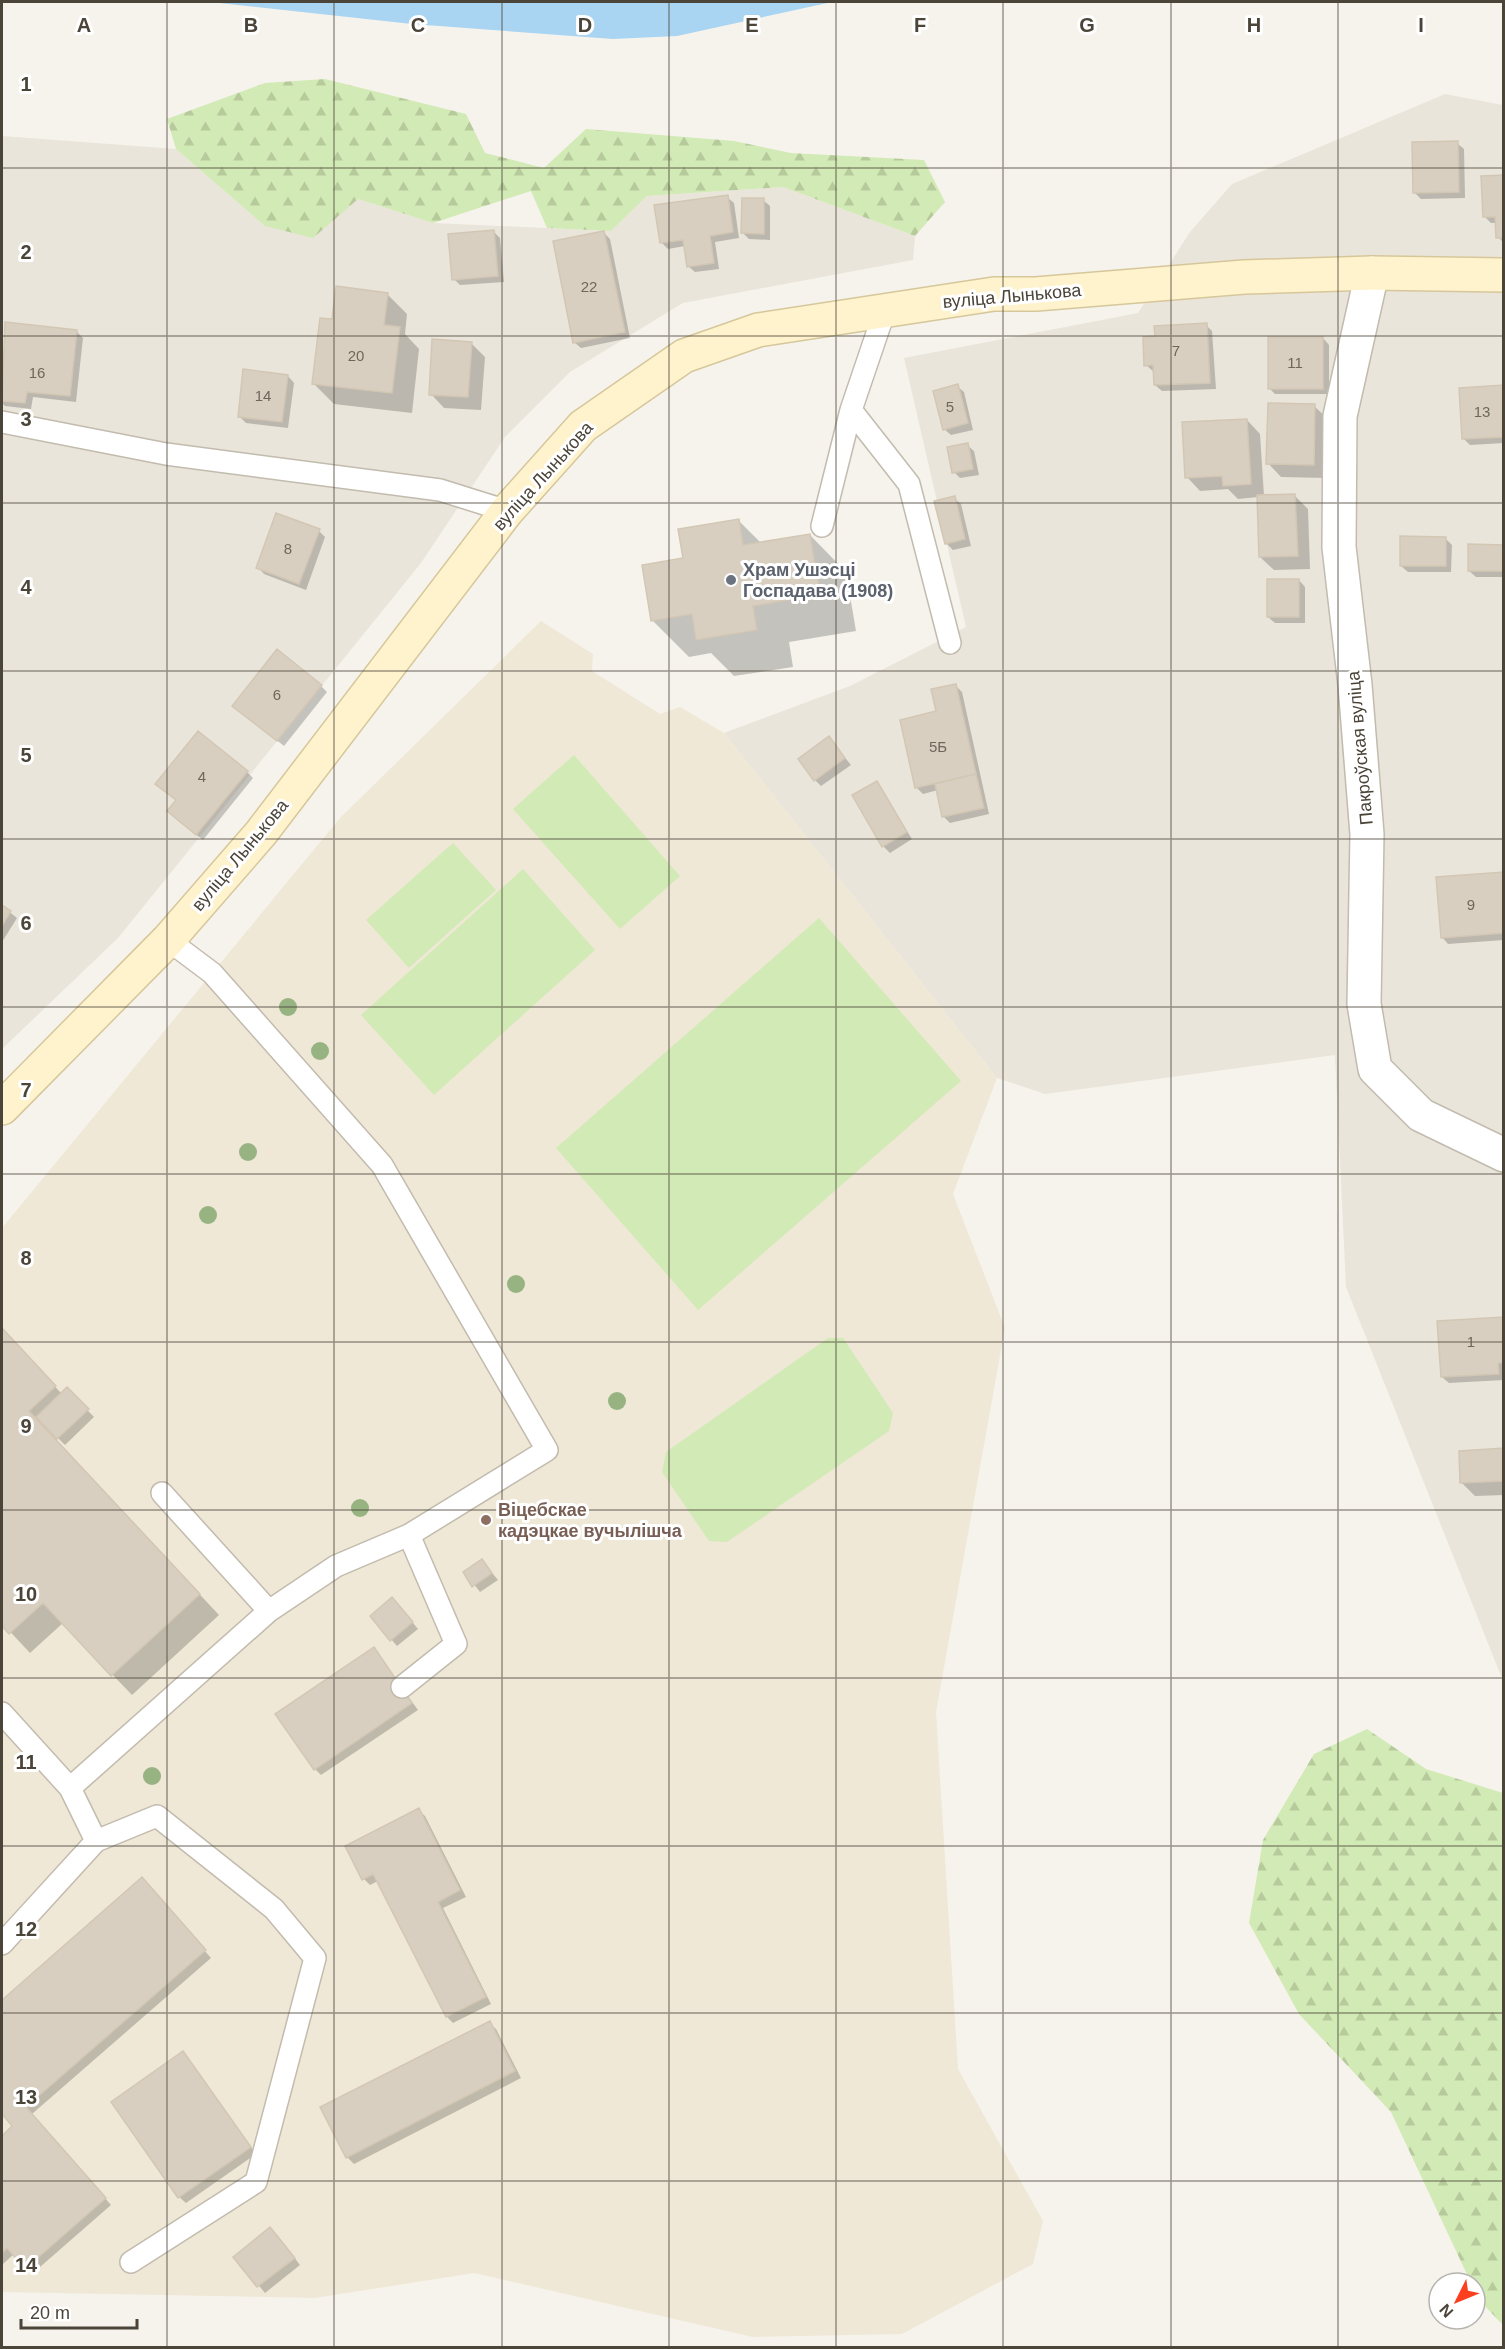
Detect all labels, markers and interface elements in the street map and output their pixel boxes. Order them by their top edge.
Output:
text: A [77,14,91,36]
text: B [244,14,258,36]
text: C [411,14,425,36]
text: D [578,14,592,36]
text: E [745,14,759,36]
text: F [914,14,926,36]
text: G [1079,14,1095,36]
text: H [1247,14,1261,36]
text: I [1418,14,1424,36]
text: 1 [20,73,32,95]
text: 2 [20,241,32,263]
house number: 22 [581,278,597,295]
street label: вуліца Лынькова [942,280,1083,312]
house number: 7 [1172,342,1180,359]
house number: 20 [348,347,364,364]
house number: 11 [1287,354,1303,371]
house number: 16 [29,364,45,381]
house number: 14 [255,387,271,404]
house number: 5 [946,398,954,415]
house number: 13 [1474,403,1490,420]
text: 3 [20,408,32,430]
street label: вуліца Лынькова [489,417,598,534]
house number: 8 [284,540,292,557]
place label: Храм Ушэсці Госпадава (1908) [743,560,893,601]
marker: Храм Ушэсці Госпадава (1908) [724,573,738,587]
text: 4 [20,576,32,598]
street label: Пакроўская вуліца [1343,669,1377,826]
house number: 6 [273,686,281,703]
house number: 5Б [929,738,947,755]
text: 5 [20,744,32,766]
house number: 4 [198,768,206,785]
street label: вуліца Лынькова [188,795,293,915]
house number: 9 [1467,896,1475,913]
text: 6 [20,912,32,934]
text: 7 [20,1079,32,1101]
text: 8 [20,1247,32,1269]
house number: 1 [1467,1333,1475,1350]
text: 9 [20,1415,32,1437]
place label: Віцебскае кадэцкае вучылішча [498,1500,683,1541]
marker: Віцебскае кадэцкае вучылішча [479,1513,493,1527]
text: 10 [15,1583,37,1605]
text: 11 [15,1751,37,1773]
text: 12 [15,1918,37,1940]
text: 13 [15,2086,37,2108]
text: 14 [15,2254,38,2276]
north arrow [1427,2271,1487,2331]
scale bar [21,2292,136,2330]
text: N [1436,2301,1457,2321]
text: 20 m [30,2303,70,2323]

